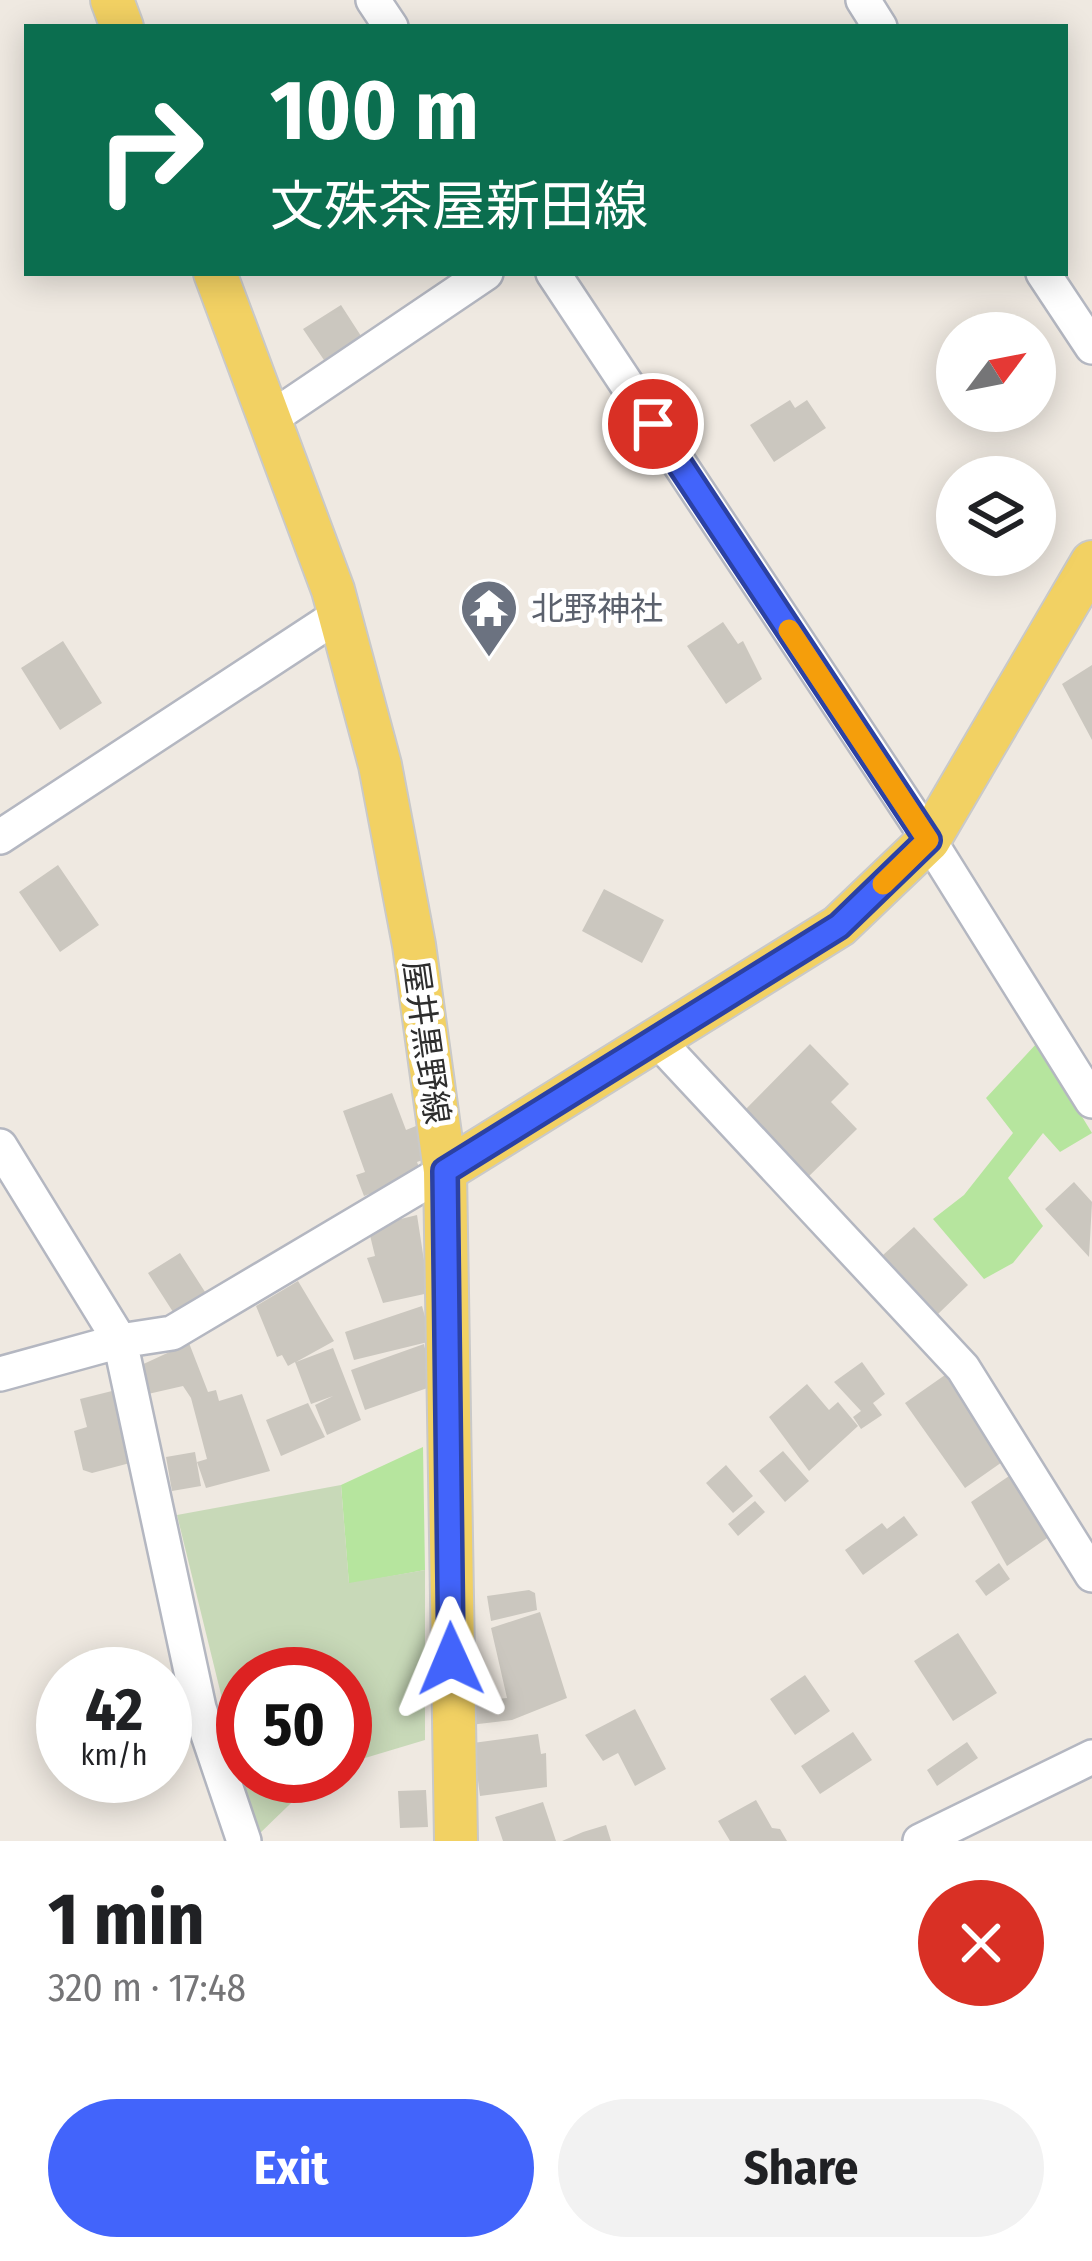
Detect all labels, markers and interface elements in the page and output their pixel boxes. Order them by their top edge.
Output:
text: 100 m [270,60,479,161]
icon: right [72,72,228,228]
text: 文殊茶屋新田線 [270,175,648,239]
north arrow [936,312,1056,432]
map controls [936,312,1056,576]
pin [602,373,704,475]
icon: arrive [620,391,686,457]
button: layers [936,456,1056,576]
temple icon: 北野神社 [458,577,520,659]
place label: 北野神社 [531,589,663,629]
street label: 屋井黒野線 [395,958,457,1127]
position arrow [388,1596,514,1722]
speed limit sign: 50 [216,1647,372,1803]
text: 42 [85,1674,143,1746]
text: km/h [81,1737,147,1773]
text: 1 min [48,1877,205,1963]
button: close [918,1880,1044,2006]
text: 320 m · 17:48 [48,1965,246,2011]
button: Exit [48,2099,534,2237]
button: Share [558,2099,1044,2237]

